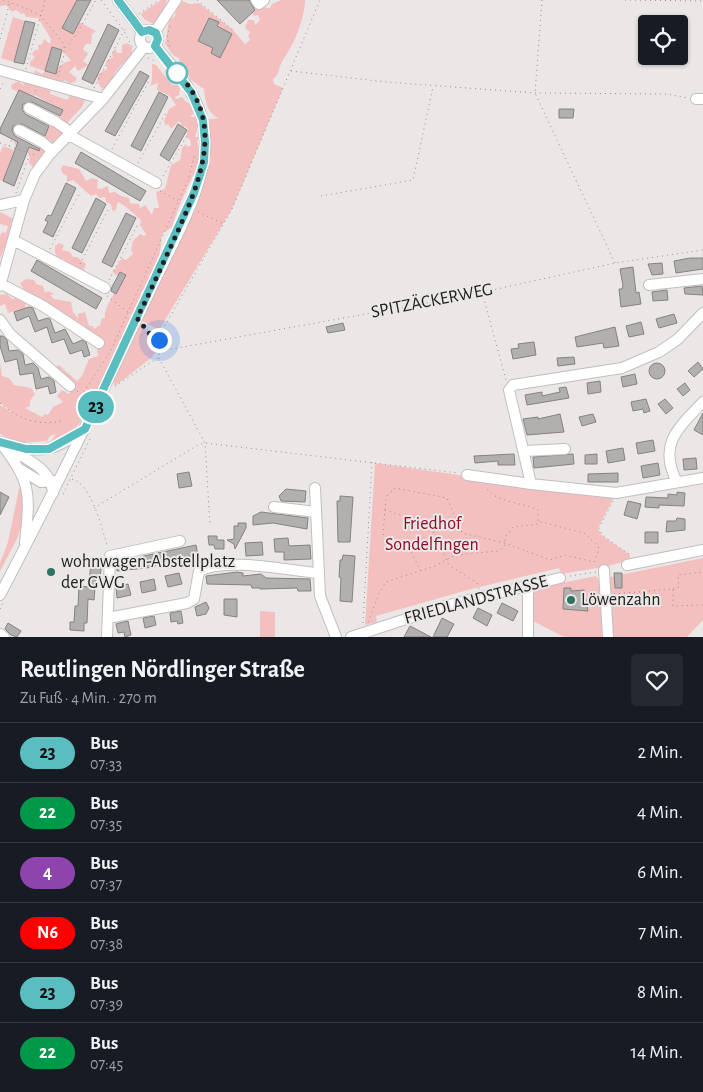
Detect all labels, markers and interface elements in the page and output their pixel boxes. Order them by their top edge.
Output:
map controls [638,15,688,65]
button: locate [638,15,688,65]
unlabelled marker [166,62,188,84]
street label: SPITZÄCKERWEG [369,278,494,322]
your location [147,328,172,353]
line badge: 23 [74,391,118,423]
text: 23 [88,398,104,416]
park label: Friedhof Sondelfingen [385,515,479,554]
place label: wohnwagen-Abstellplatz der GWG [61,553,235,592]
marker: wohnwagen-Abstellplatz der GWG [45,566,57,578]
street label: FRIEDLANDSTRASSE [402,572,550,628]
place label: Löwenzahn [581,591,661,609]
marker: Löwenzahn [565,594,577,606]
button: heart [631,654,683,706]
text: Reutlingen Nördlinger Straße [20,658,305,682]
text: Zu Fuß · 4 Min. · 270 m [20,690,157,706]
text: Bus [90,734,118,753]
text: 2 Min. [637,743,683,762]
text: 23 [39,744,56,762]
text: 07:33 [90,756,122,772]
text: Bus [90,794,118,813]
text: 4 Min. [637,803,683,822]
text: 22 [39,804,56,822]
text: 07:35 [90,816,122,832]
text: Bus [90,854,118,873]
text: 6 Min. [637,863,683,882]
text: 4 [43,864,52,882]
text: 07:37 [90,876,122,892]
text: Bus [90,914,118,933]
text: 7 Min. [638,923,683,942]
text: N6 [37,924,58,942]
text: 07:38 [90,936,123,952]
text: Bus [90,974,118,993]
text: 8 Min. [637,983,683,1002]
text: 23 [39,984,56,1002]
text: 07:39 [90,996,123,1012]
text: Bus [90,1034,118,1053]
text: 14 Min. [630,1043,683,1062]
text: 22 [39,1044,56,1062]
text: 07:45 [90,1056,123,1072]

